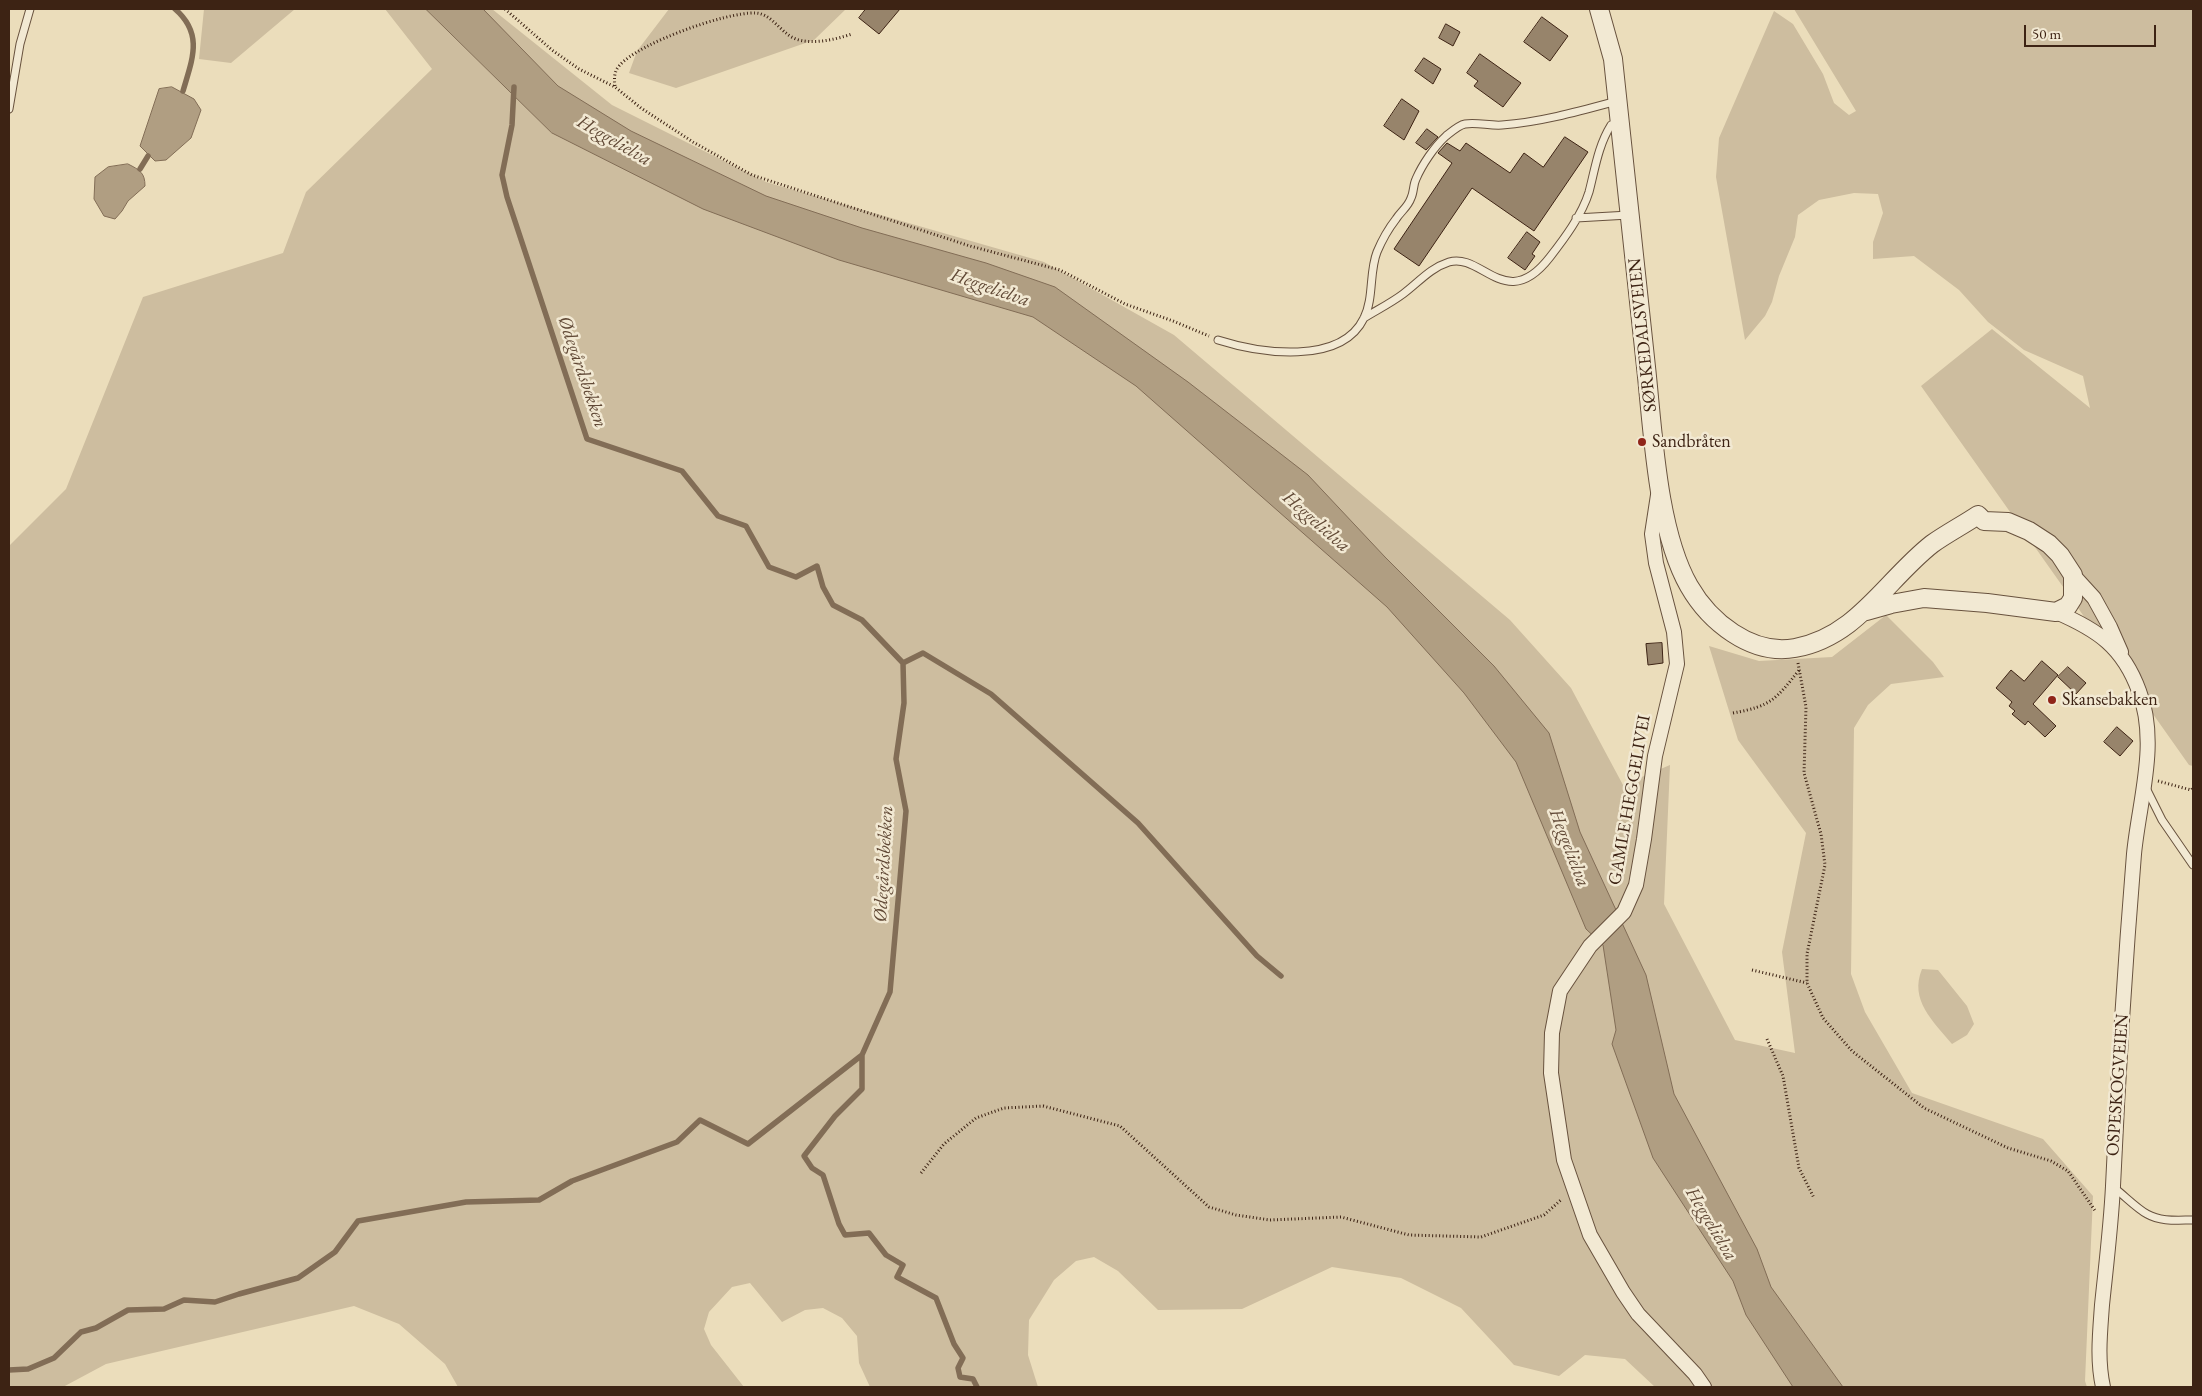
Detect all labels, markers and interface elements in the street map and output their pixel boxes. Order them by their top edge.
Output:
scale bar [2027,15,2160,47]
text: 50 m [2032,24,2061,43]
water label: Heggelielva [573,111,655,171]
street label: SØRKEDALSVEIEN [1624,257,1662,413]
water label: Heggelielva [948,264,1032,312]
water label: Ødegårdsbekken [552,313,612,431]
place label: Sandbråten [1652,431,1731,453]
marker: Sandbråten [1636,436,1648,448]
water label: Heggelielva [1278,487,1354,557]
place label: Skansebakken [2062,689,2158,711]
marker: Skansebakken [2046,694,2058,706]
street label: GAMLE HEGGELIVEI [1604,713,1656,887]
water label: Ødegårdsbekken [870,805,898,923]
water label: Heggelielva [1544,806,1594,890]
street label: OSPESKOGVEIEN [2102,1013,2134,1157]
water label: Heggelielva [1680,1183,1742,1265]

